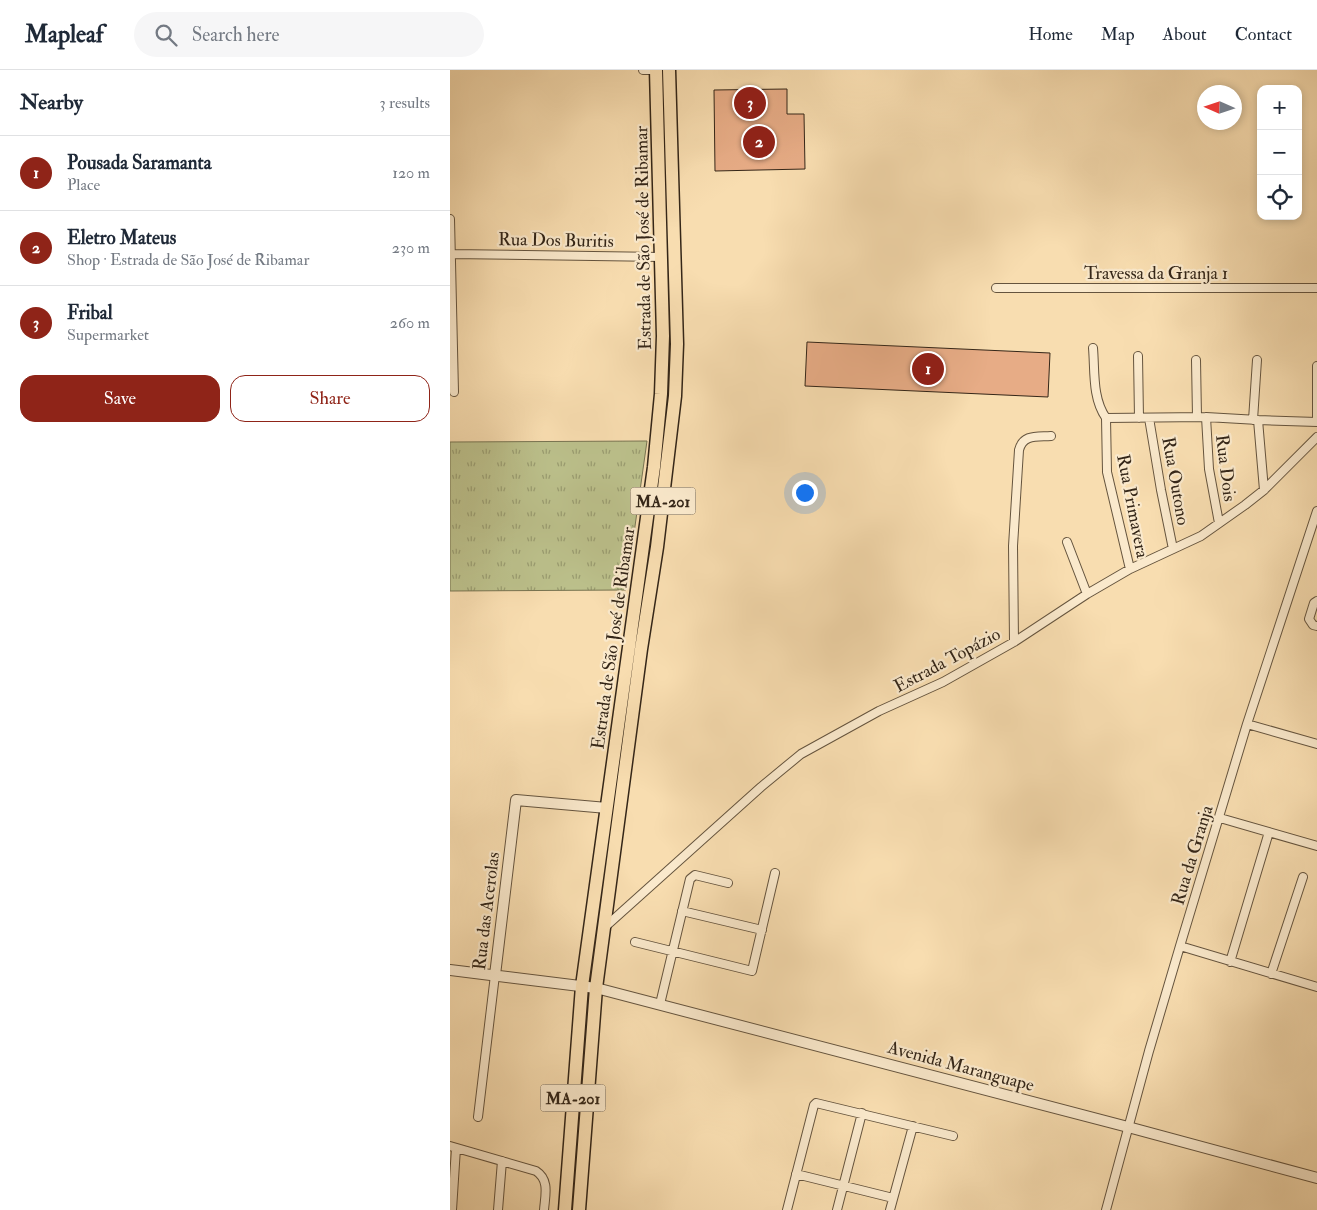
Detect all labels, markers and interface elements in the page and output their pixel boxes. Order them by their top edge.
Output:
search box [134,12,484,57]
text: Mapleaf [25,19,104,50]
icon: search [152,21,180,49]
text: Search here [192,23,279,47]
text: Home [1028,23,1073,46]
text: Map [1101,23,1135,46]
text: About [1163,23,1207,46]
text: Contact [1235,23,1292,46]
pin: 3 [734,84,766,122]
north arrow [1197,85,1242,130]
map controls [1257,85,1302,220]
button: + [1257,85,1302,130]
text: Nearby [20,89,83,116]
text: 3 results [379,93,430,113]
pin: 2 [743,123,775,161]
street label: Estrada de São José de Ribamar [630,125,657,350]
button: − [1257,130,1302,175]
text: Pousada Saramanta [67,151,212,175]
text: 1 [33,163,39,183]
text: 120 m [392,163,430,183]
text: Place [67,175,100,195]
button: locate [1257,175,1302,220]
text: Eletro Mateus [67,226,176,250]
street label: Rua Dos Buritis [498,228,614,253]
text: 2 [32,238,40,258]
text: 230 m [392,238,430,258]
text: Shop · Estrada de São José de Ribamar [67,250,309,270]
street label: Travessa da Granja 1 [1084,262,1228,285]
text: Fribal [67,301,113,325]
text: 3 [33,313,39,333]
text: 260 m [390,313,430,333]
text: Supermarket [67,325,149,345]
pin: 1 [912,350,944,388]
button: Save [20,375,220,422]
button: Share [230,375,430,422]
street label: Rua Dois [1210,433,1241,503]
street label: Rua Outono [1156,435,1195,527]
street label: Rua Primavera [1111,452,1154,561]
your location [792,480,818,506]
road number: MA-201 [630,488,696,514]
street label: Estrada de São José de Ribamar [586,525,641,751]
street label: Estrada Topázio [890,623,1005,698]
street label: Rua da Granja [1166,802,1219,908]
street label: Rua das Acerolas [468,851,505,972]
street label: Avenida Maranguape [884,1036,1037,1097]
road number: MA-201 [540,1084,606,1112]

